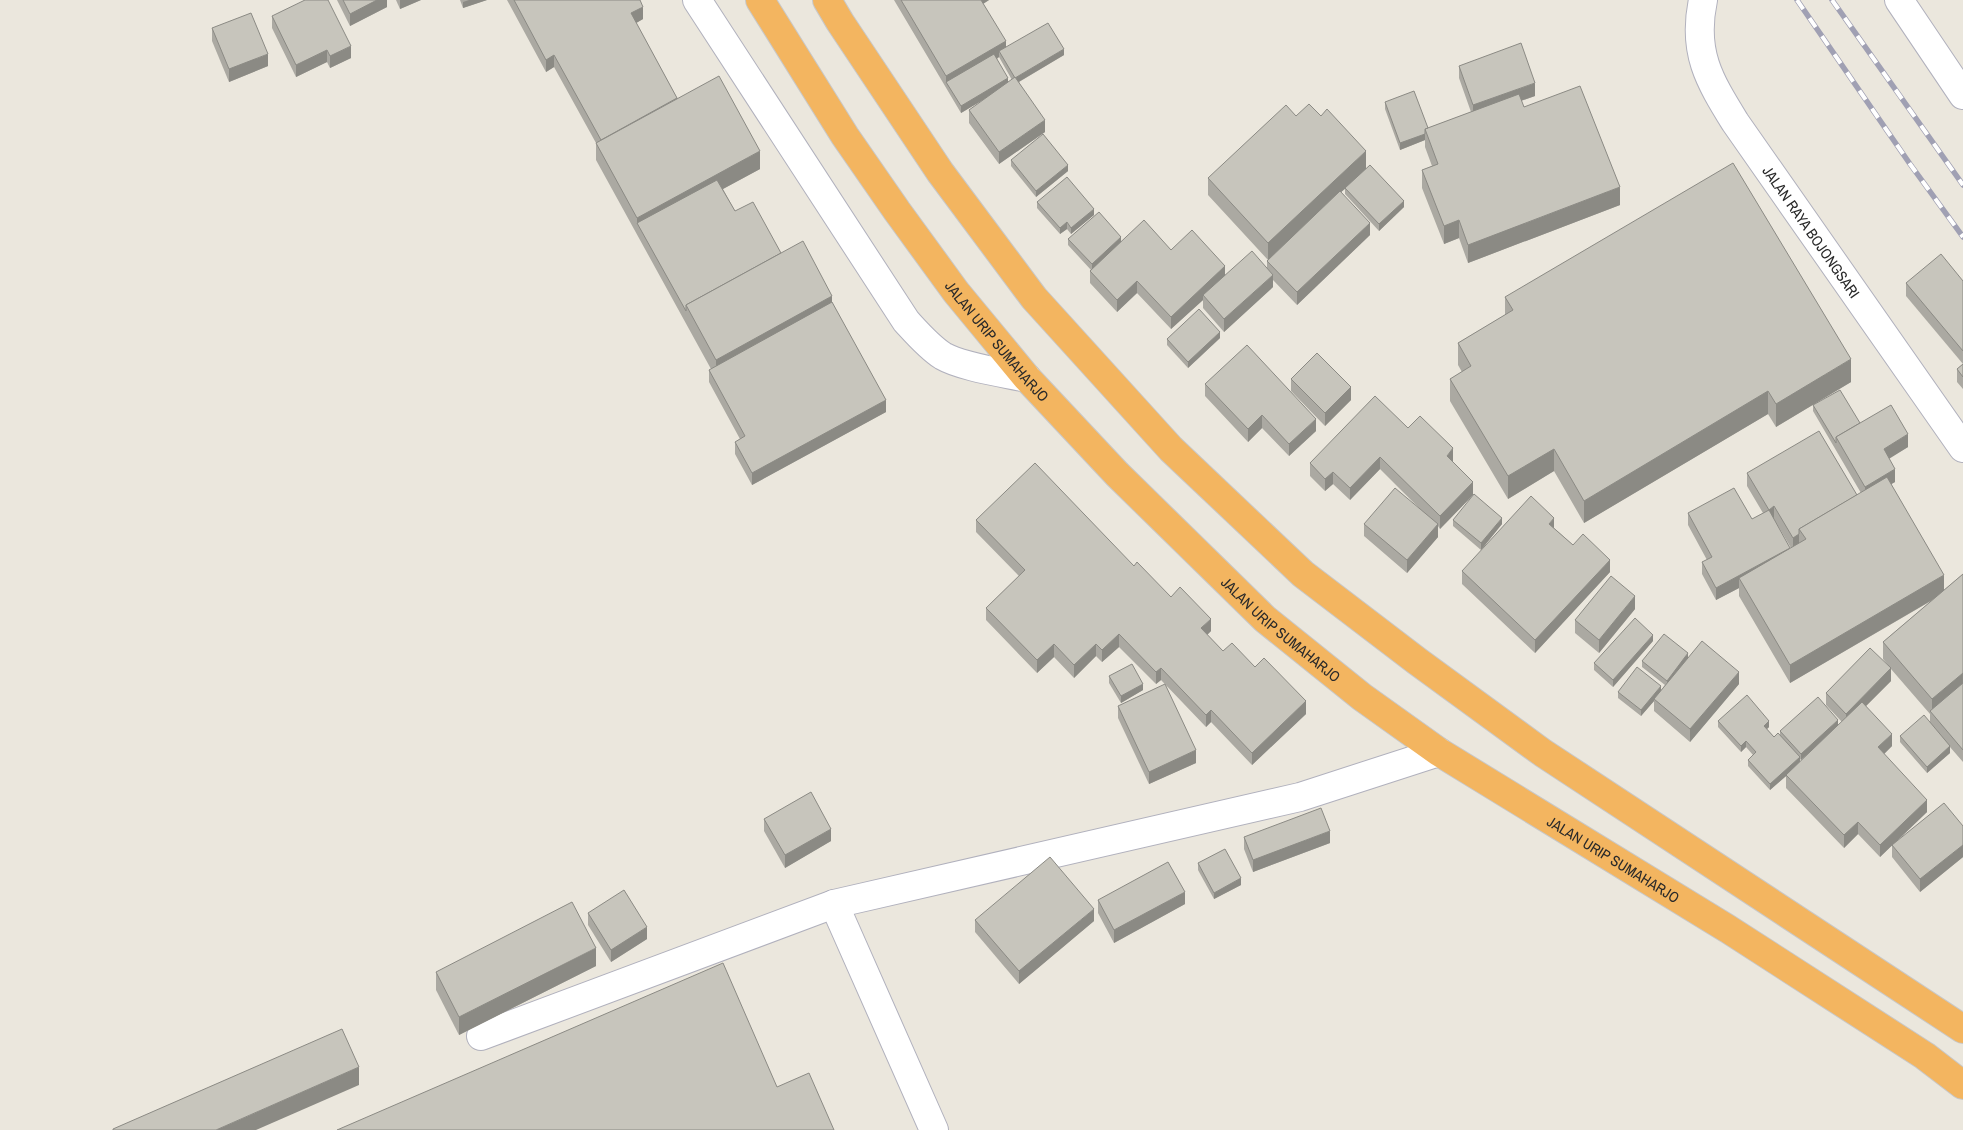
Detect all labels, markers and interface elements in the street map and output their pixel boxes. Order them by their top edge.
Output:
street label: JALAN RAYA BOJONGSARI [1758,161,1865,302]
street label: JALAN URIP SUMAHARJO [941,276,1054,406]
street label: JALAN URIP SUMAHARJO [1217,572,1345,687]
street label: JALAN URIP SUMAHARJO [1543,810,1684,908]

